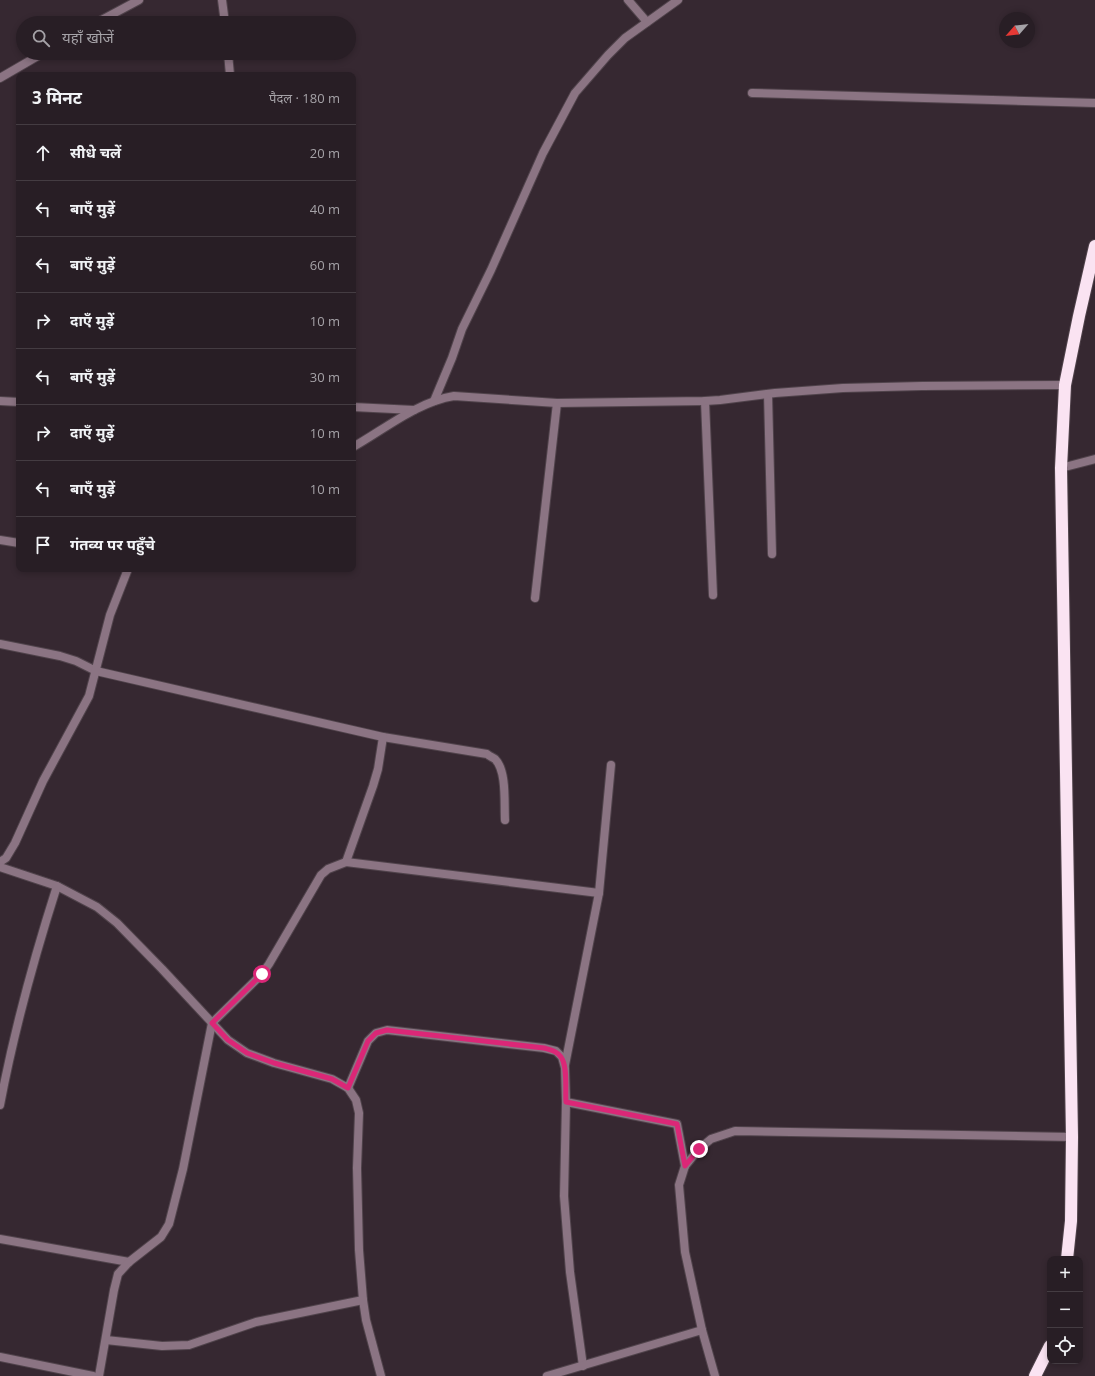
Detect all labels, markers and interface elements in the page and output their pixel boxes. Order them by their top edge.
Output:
north arrow [999,12,1035,48]
search box [16,16,356,60]
icon: search [30,27,52,49]
text: यहाँ खोजें [62,27,114,47]
text: 3 मिनट [32,86,82,109]
text: पैदल · 180 m [269,89,340,107]
icon: ahead [32,142,54,164]
text: सीधे चलें [70,142,121,162]
text: 20 m [310,144,340,162]
icon: left [32,198,54,220]
text: बाएँ मुड़ें [70,198,115,218]
text: 40 m [310,200,340,218]
icon: left [32,254,54,276]
text: बाएँ मुड़ें [70,254,115,274]
text: 60 m [310,256,340,274]
icon: right [32,310,54,332]
text: दाएँ मुड़ें [70,310,114,330]
text: 10 m [310,312,340,330]
icon: left [32,366,54,388]
text: बाएँ मुड़ें [70,366,115,386]
text: 30 m [310,368,340,386]
icon: right [32,422,54,444]
text: दाएँ मुड़ें [70,422,114,442]
text: 10 m [310,424,340,442]
icon: left [32,478,54,500]
text: बाएँ मुड़ें [70,478,115,498]
text: 10 m [310,480,340,498]
icon: arrive [32,534,54,556]
text: गंतव्य पर पहुँचे [70,534,155,554]
route start [253,965,271,983]
route end [690,1140,708,1158]
map controls [1047,1256,1083,1364]
button: + [1047,1256,1083,1292]
button: − [1047,1292,1083,1328]
button: locate [1047,1328,1083,1364]

